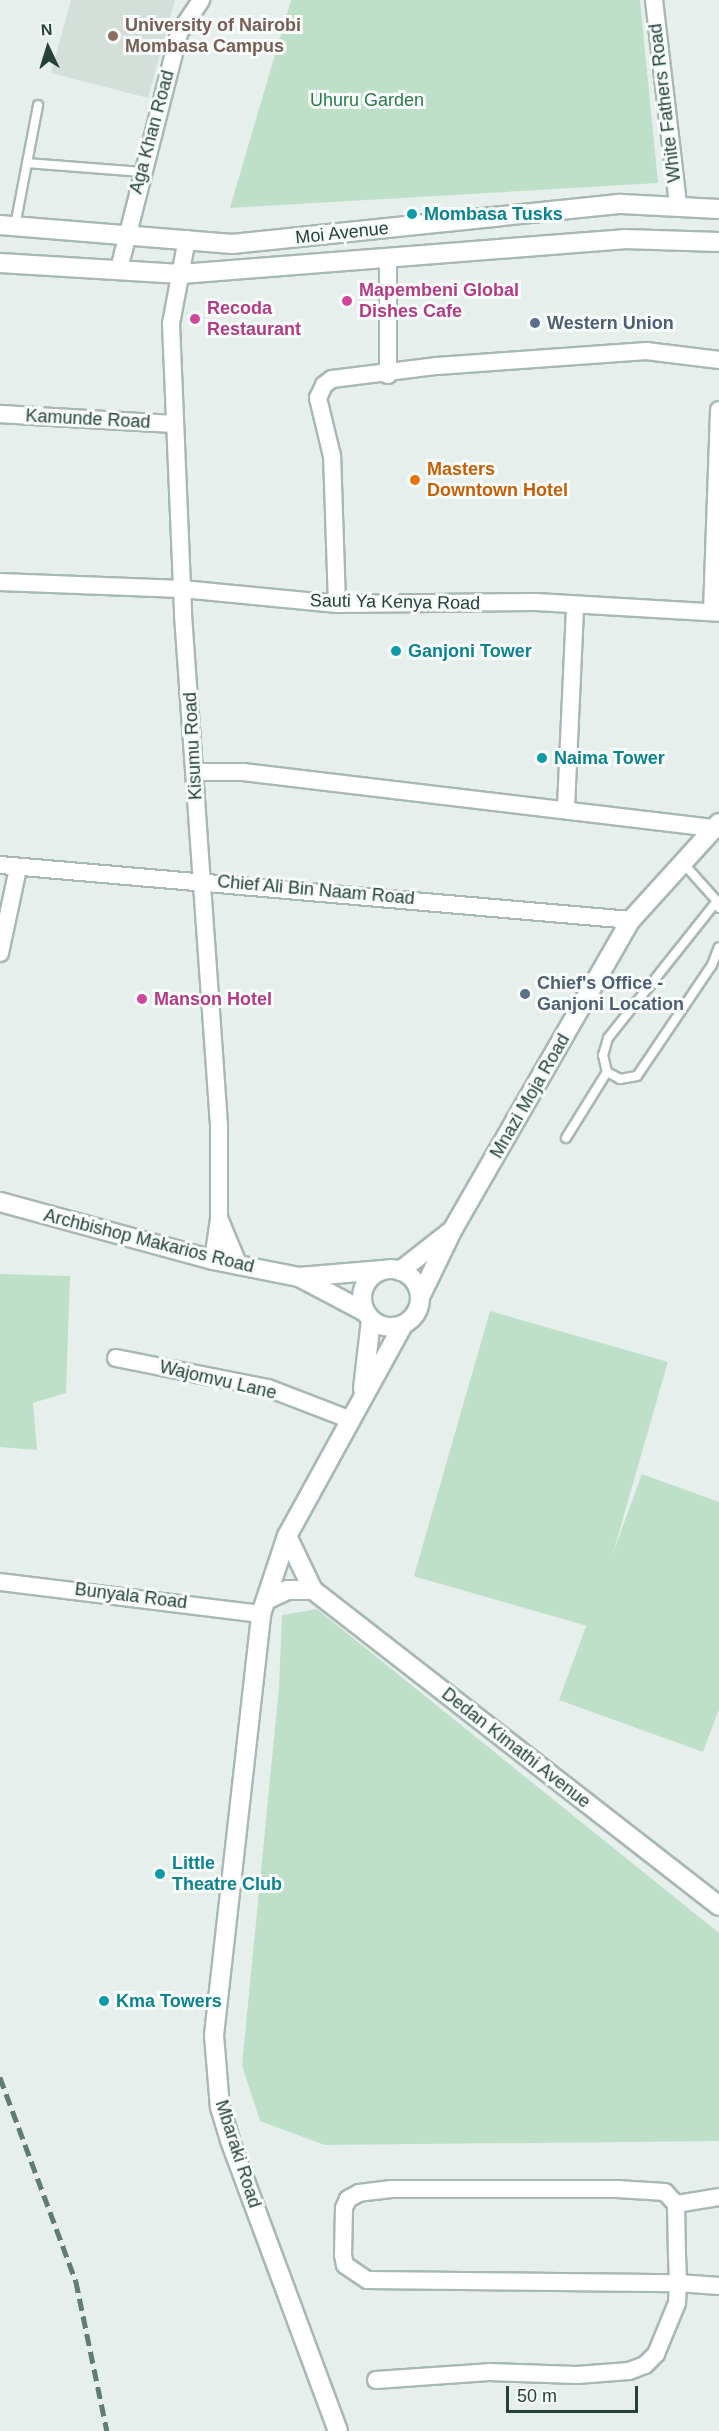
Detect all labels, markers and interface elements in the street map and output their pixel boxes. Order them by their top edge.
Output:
place label: University of Nairobi Mombasa Campus [125,15,301,57]
north arrow [18,18,78,78]
text: N [40,21,53,38]
street label: White Fathers Road [645,22,685,184]
marker: University of Nairobi Mombasa Campus [106,29,120,43]
street label: Aga Khan Road [125,68,179,196]
park label: Uhuru Garden [310,89,424,111]
place label: Mombasa Tusks [424,203,563,225]
marker: Mombasa Tusks [405,207,419,221]
street label: Moi Avenue [294,217,390,249]
place label: Mapembeni Global Dishes Cafe [359,280,519,322]
marker: Mapembeni Global Dishes Cafe [340,294,354,308]
place label: Recoda Restaurant [207,298,301,340]
marker: Recoda Restaurant [188,312,202,326]
place label: Western Union [547,312,674,334]
marker: Western Union [528,316,542,330]
street label: Kamunde Road [25,405,151,433]
place label: Masters Downtown Hotel [427,459,568,502]
marker: Masters Downtown Hotel [408,473,422,487]
street label: Sauti Ya Kenya Road [309,590,481,614]
place label: Ganjoni Tower [408,640,532,662]
marker: Ganjoni Tower [389,644,403,658]
street label: Kisumu Road [179,691,207,801]
place label: Naima Tower [554,747,665,769]
marker: Naima Tower [535,751,549,765]
street label: Chief Ali Bin Naam Road [216,871,416,909]
place label: Chief's Office - Ganjoni Location [537,973,684,1016]
marker: Chief's Office - Ganjoni Location [518,987,532,1001]
place label: Manson Hotel [154,988,272,1010]
marker: Manson Hotel [135,992,149,1006]
street label: Mnazi Moja Road [486,1030,574,1162]
street label: Archbishop Makarios Road [42,1204,256,1278]
street label: Wajomvu Lane [157,1356,279,1404]
street label: Bunyala Road [74,1578,188,1614]
street label: Dedan Kimathi Avenue [437,1683,595,1813]
place label: Little Theatre Club [172,1853,282,1896]
marker: Little Theatre Club [153,1867,167,1881]
place label: Kma Towers [116,1990,222,2012]
marker: Kma Towers [97,1994,111,2008]
street label: Mbaraki Road [210,2097,266,2211]
scale bar [509,2374,641,2412]
text: 50 m [517,2386,557,2406]

